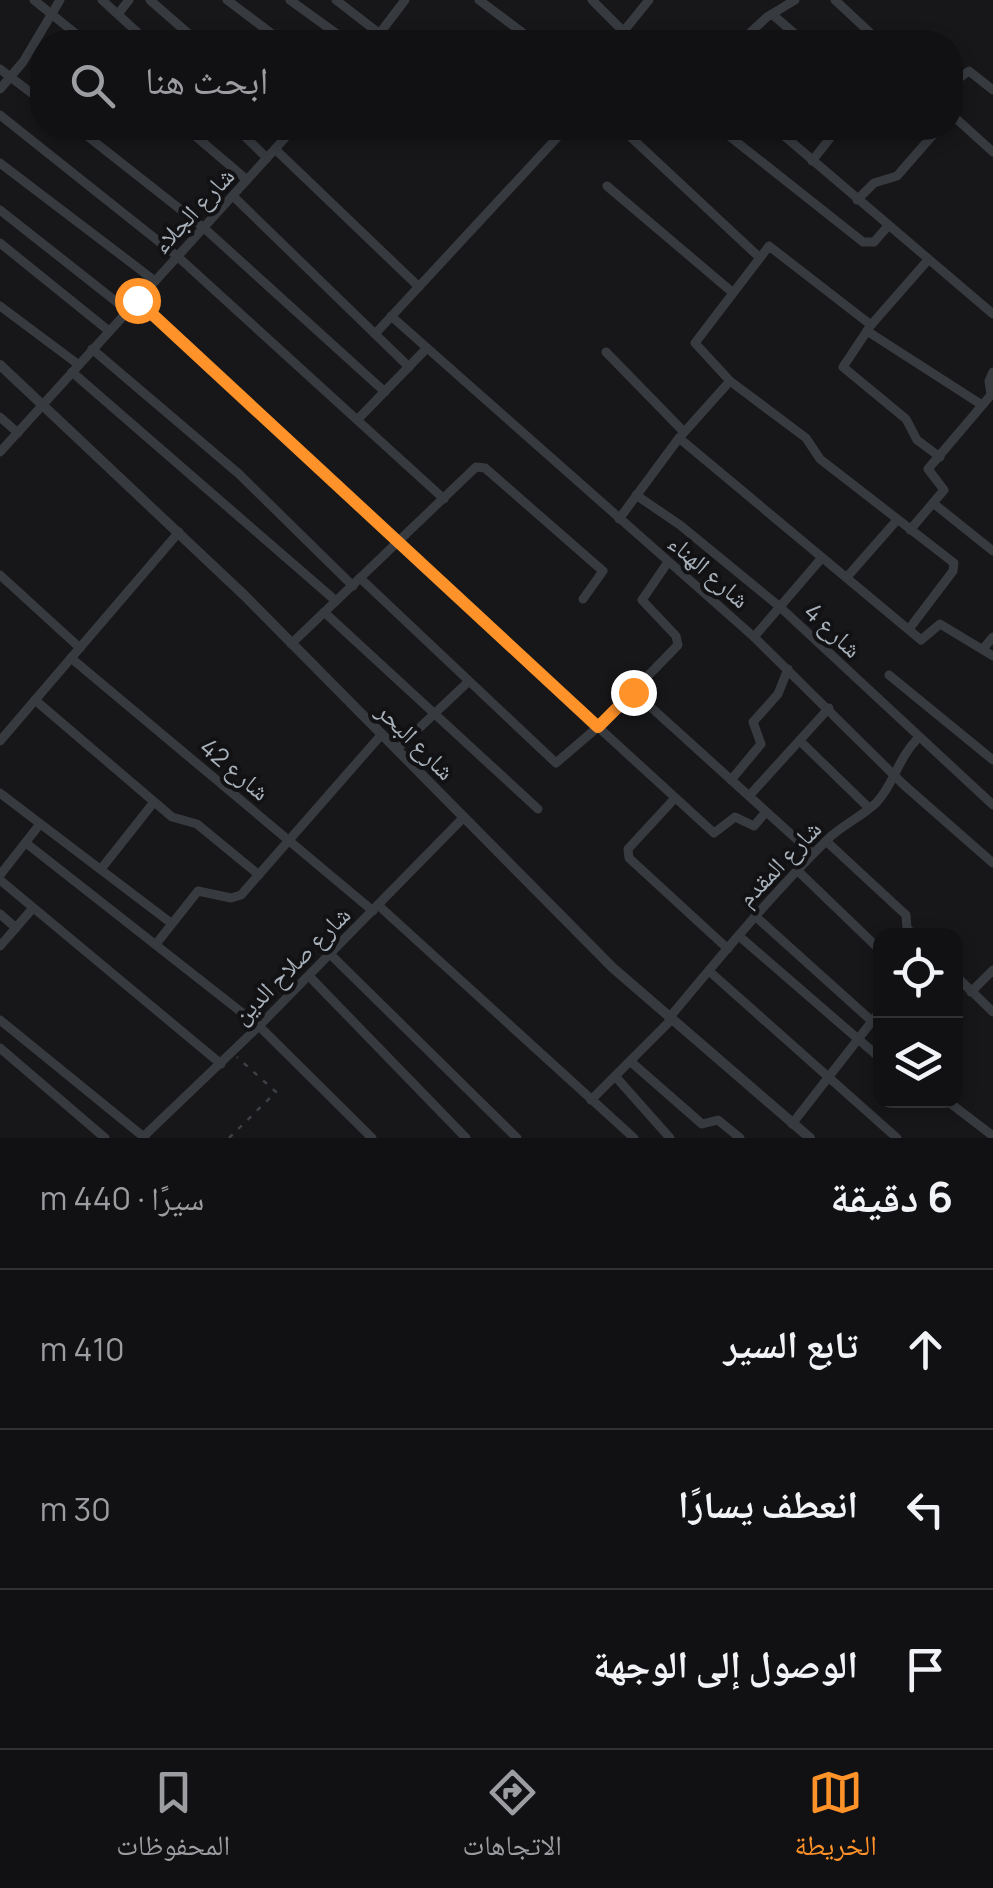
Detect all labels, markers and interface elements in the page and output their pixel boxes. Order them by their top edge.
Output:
search box [30,30,963,140]
text: ابحث هنا [145,53,268,105]
icon: search [65,58,120,113]
street label: شارع الجلاء [143,159,242,261]
route start [115,278,161,324]
street label: شارع الهناء [661,525,758,616]
street label: شارع 4 [797,594,870,665]
route end [611,670,657,716]
street label: شارع البحر [369,693,463,788]
street label: شارع 42 [193,729,278,808]
street label: شارع المقدم [729,812,829,914]
street label: شارع صلاح الدين [224,898,358,1032]
map controls [873,928,963,1108]
button: locate [873,928,963,1018]
button: layers [873,1018,963,1108]
text: 6 دقيقة [830,1167,953,1225]
text: سيرًا · 440 m [40,1176,204,1220]
text: تابع السير [724,1317,858,1369]
icon: ahead [898,1322,953,1377]
text: 410 m [40,1327,124,1371]
text: انعطف يسارًا [678,1477,858,1529]
icon: left [898,1482,953,1537]
text: 30 m [40,1487,111,1531]
text: الوصول إلى الوجهة [593,1637,858,1689]
icon: arrive [898,1642,953,1697]
tab: المحفوظات [116,1765,230,1873]
tab: الاتجاهات [463,1765,562,1873]
tab: الخريطة [794,1765,877,1873]

